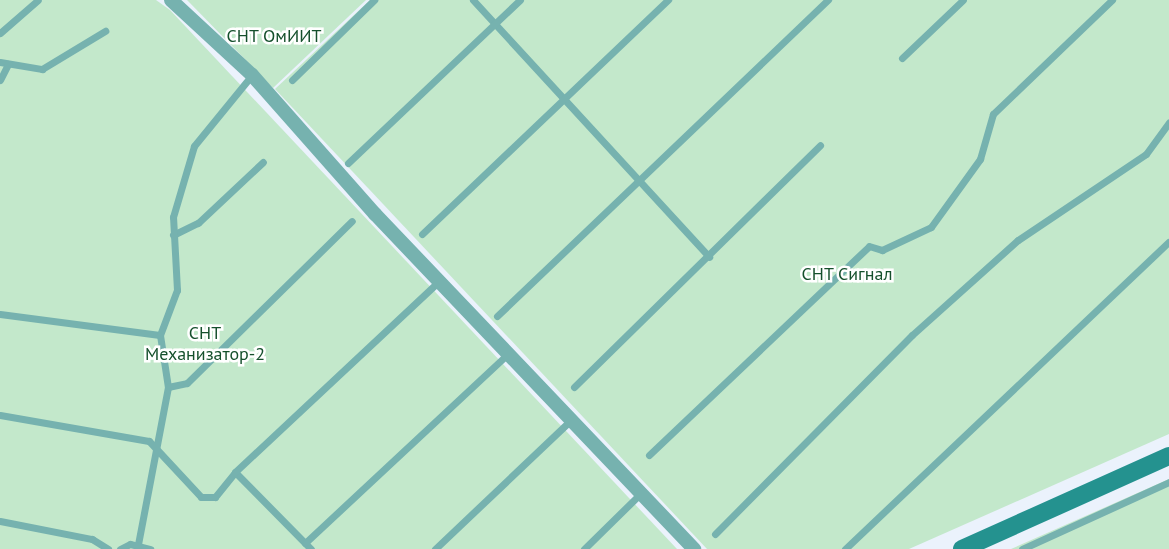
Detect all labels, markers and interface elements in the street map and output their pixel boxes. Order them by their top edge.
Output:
park label: СНТ ОмИИТ [226,25,322,47]
park label: СНТ Сигнал [801,263,893,285]
park label: СНТ Механизатор-2 [145,323,265,366]

